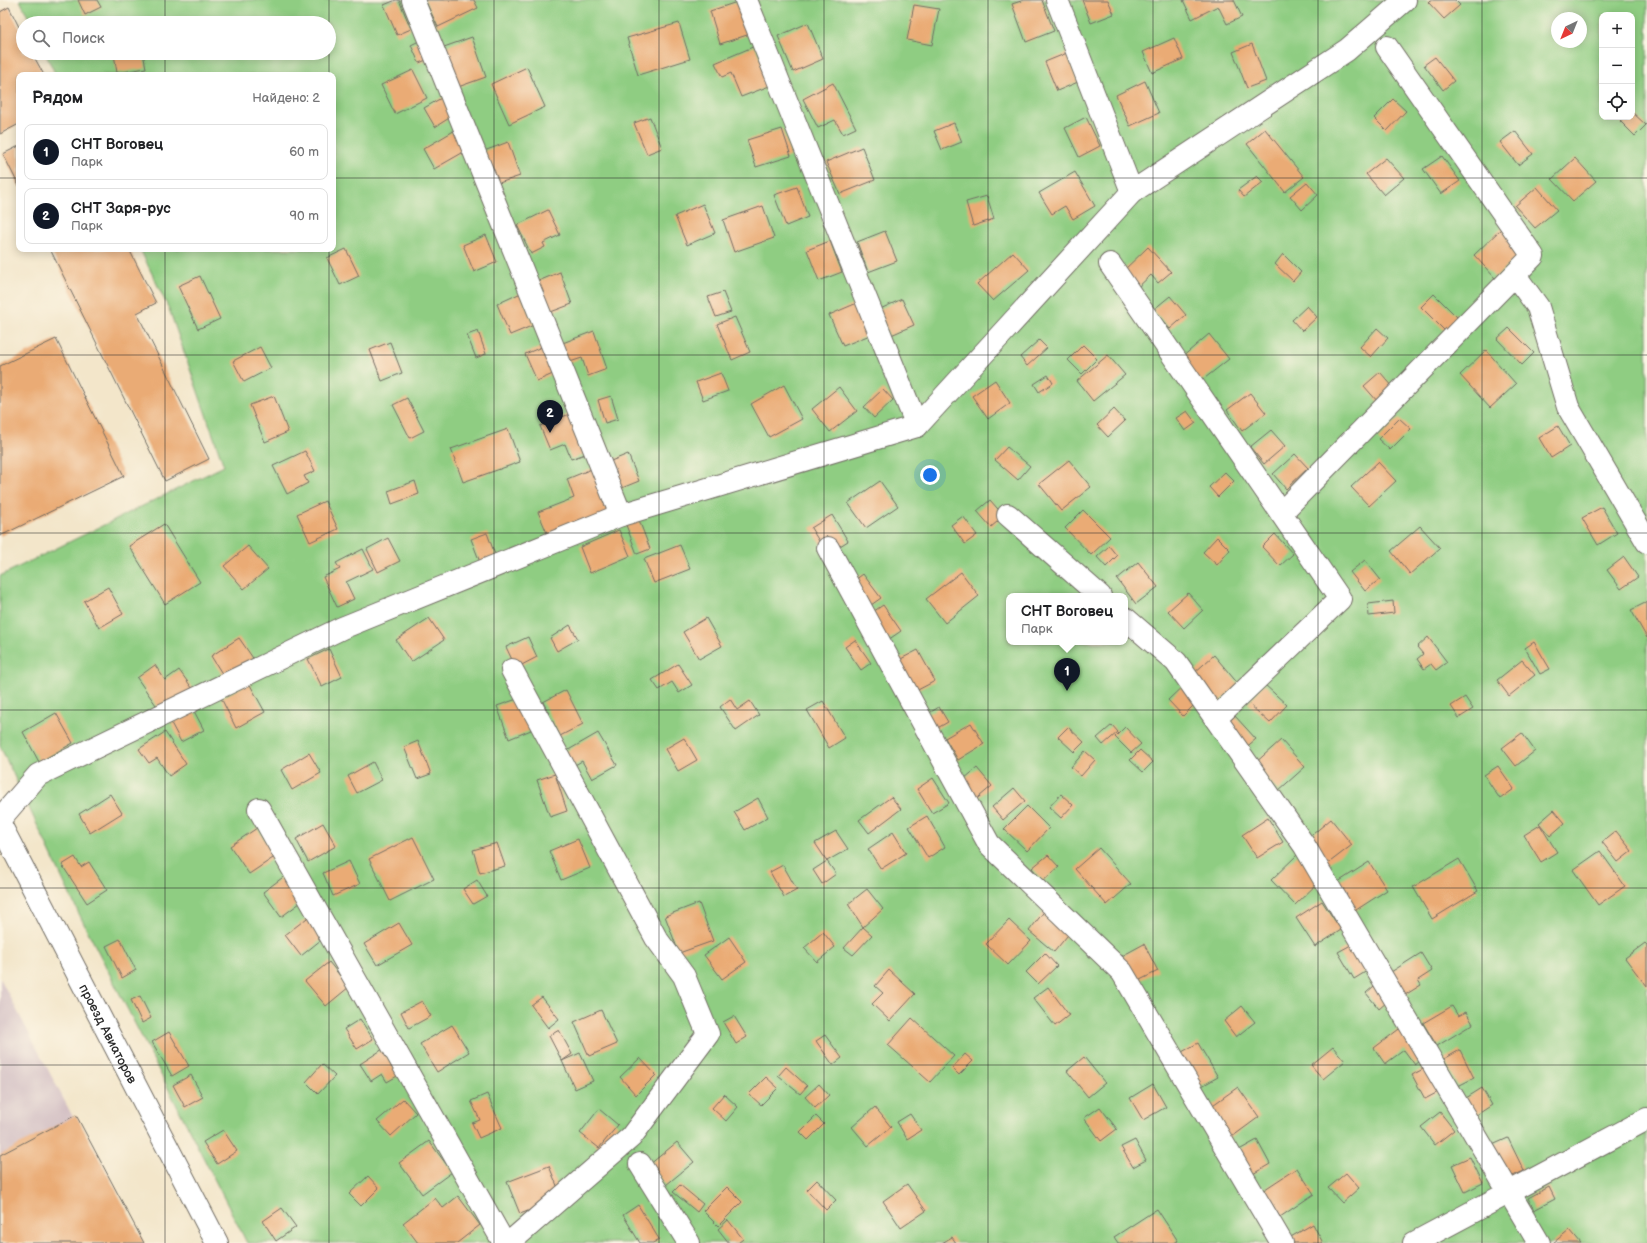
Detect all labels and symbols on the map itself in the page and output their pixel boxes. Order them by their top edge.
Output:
north arrow [1551,12,1587,48]
pin: 2 [537,400,563,433]
your location [920,465,940,485]
pin: 1 [1054,658,1080,691]
street label: проезд Авиаторов [75,982,140,1087]

